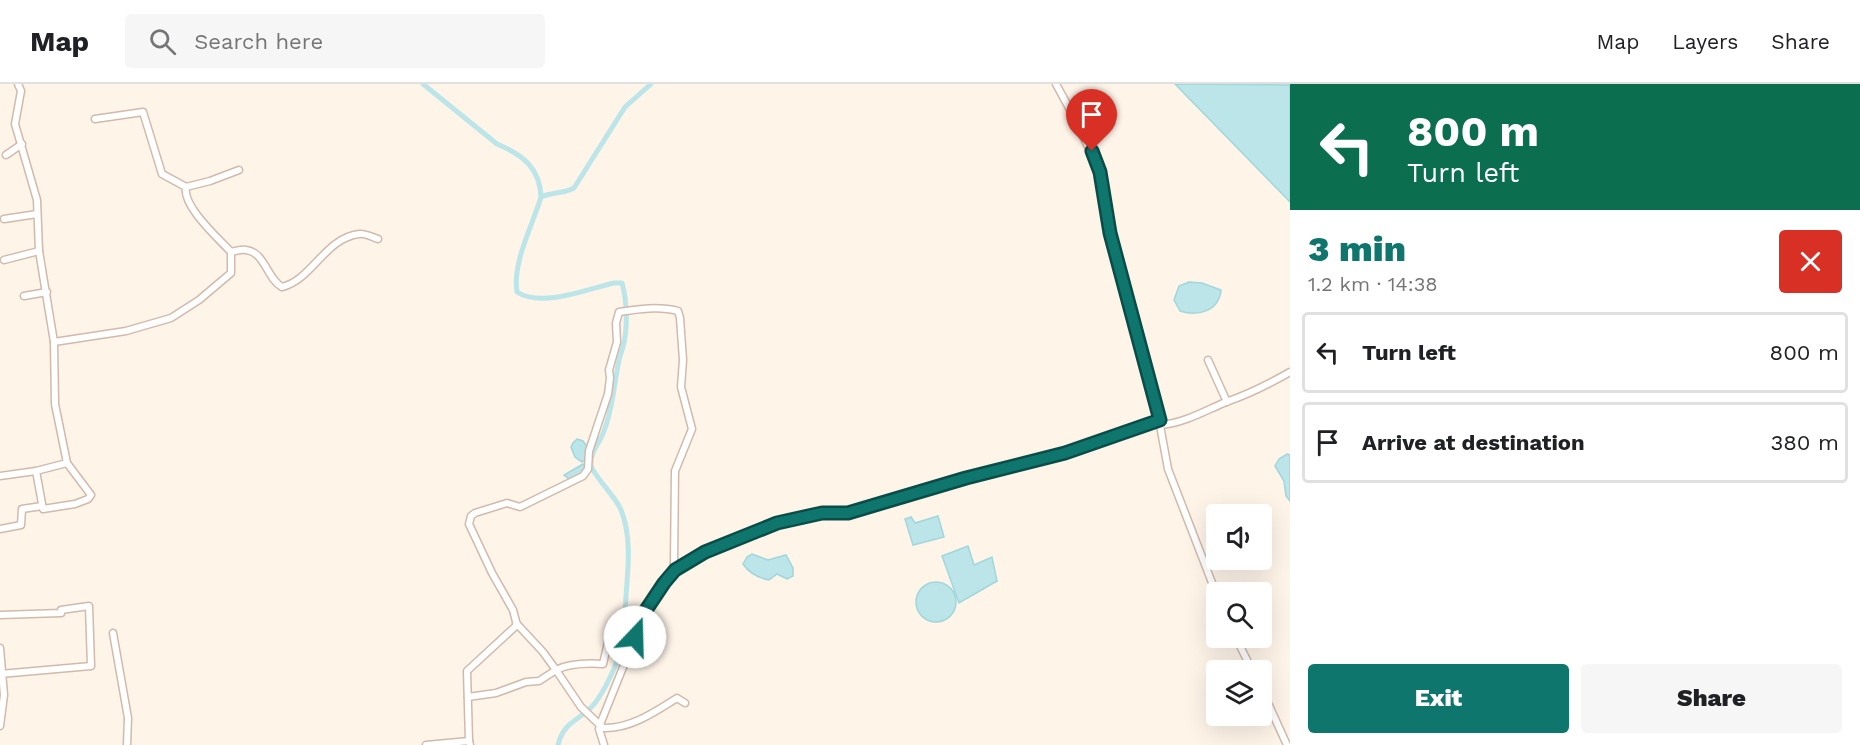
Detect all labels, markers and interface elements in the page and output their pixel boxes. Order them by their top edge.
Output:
search box [125,14,545,68]
text: Map [30,25,89,58]
icon: search [146,25,179,58]
text: Search here [194,29,323,54]
text: Map [1596,29,1639,54]
text: Layers [1672,29,1738,54]
text: Share [1771,29,1830,54]
pin [1066,89,1117,151]
icon: arrive [1075,98,1108,131]
text: 800 m [1407,107,1539,156]
icon: left [1308,108,1386,186]
text: Turn left [1407,157,1519,189]
text: 3 min [1308,228,1406,270]
button: close [1779,230,1842,293]
text: 1.2 km · 14:38 [1308,272,1438,296]
icon: left [1311,336,1344,369]
text: Turn left [1362,340,1456,365]
text: 800 m [1770,340,1839,365]
icon: arrive [1311,426,1344,459]
text: Arrive at destination [1362,430,1585,455]
text: 380 m [1770,430,1839,455]
map controls [1206,504,1272,726]
button: sound [1206,504,1272,570]
button: search [1206,582,1272,648]
position arrow [603,605,667,669]
button: layers [1206,660,1272,726]
button: Exit [1308,664,1569,733]
button: Share [1581,664,1842,733]

